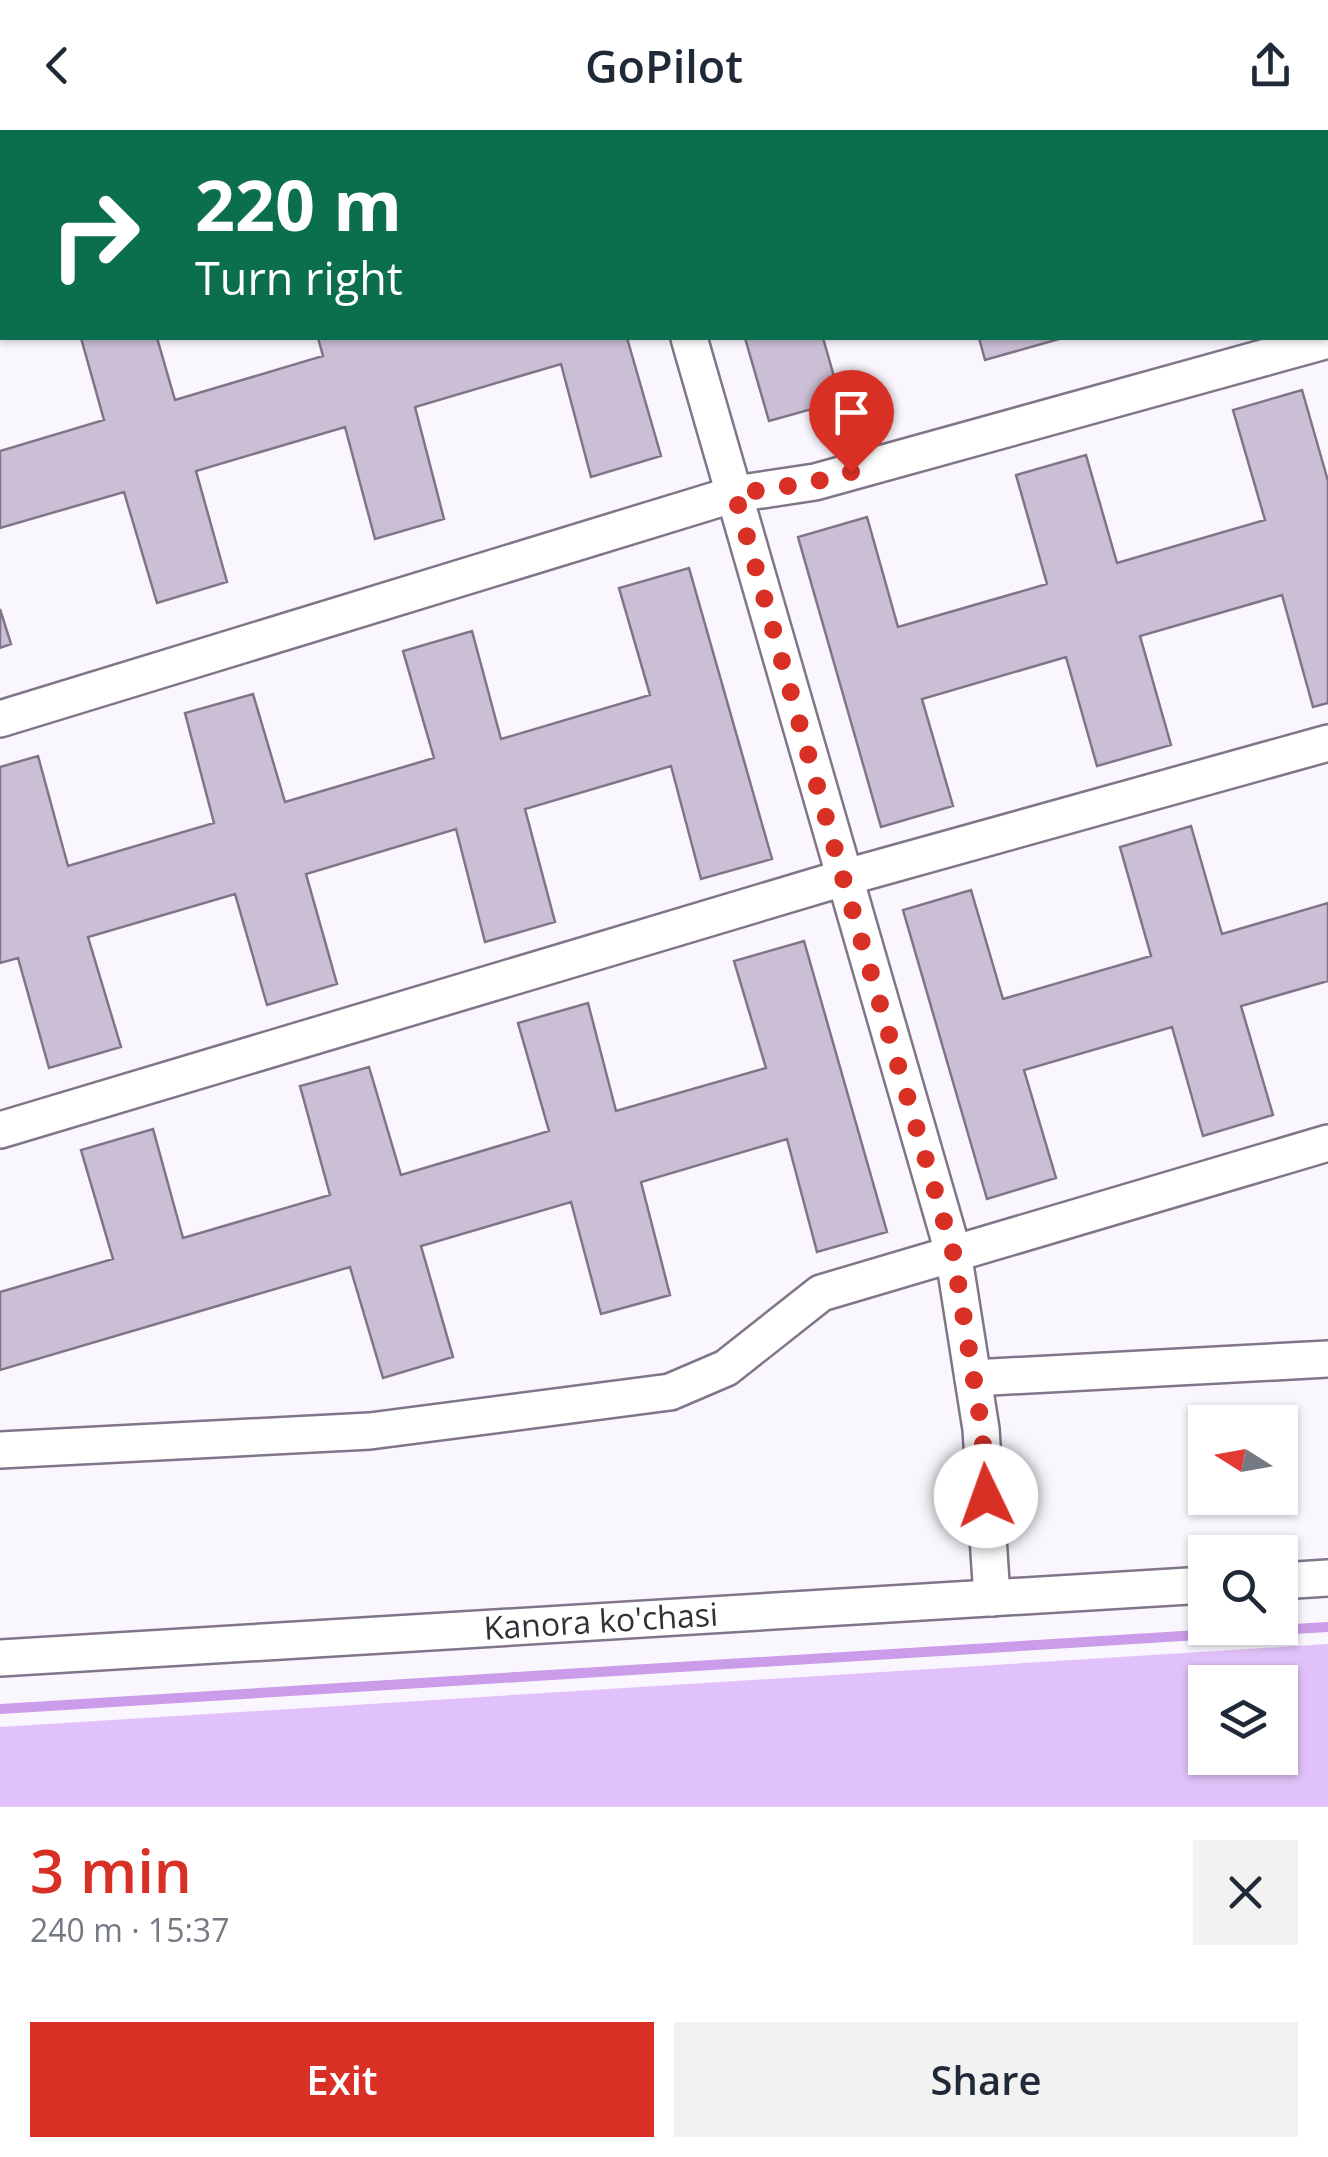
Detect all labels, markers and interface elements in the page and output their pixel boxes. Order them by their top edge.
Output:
text: GoPilot [585,35,743,96]
icon: back [30,38,85,93]
icon: share [1243,38,1298,93]
text: 220 m [195,156,402,252]
icon: right [30,170,160,300]
text: Turn right [195,247,403,308]
pin [809,370,894,473]
icon: arrive [824,385,879,440]
north arrow [1188,1405,1298,1515]
map controls [1188,1405,1298,1775]
position arrow [934,1444,1038,1548]
button: search [1188,1535,1298,1645]
street label: Kanora ko'chasi [482,1592,719,1649]
button: layers [1188,1665,1298,1775]
text: 3 min [30,1829,192,1911]
button: close [1193,1840,1298,1945]
text: 240 m · 15:37 [30,1908,229,1951]
button: Exit [30,2022,654,2137]
button: Share [674,2022,1298,2137]

